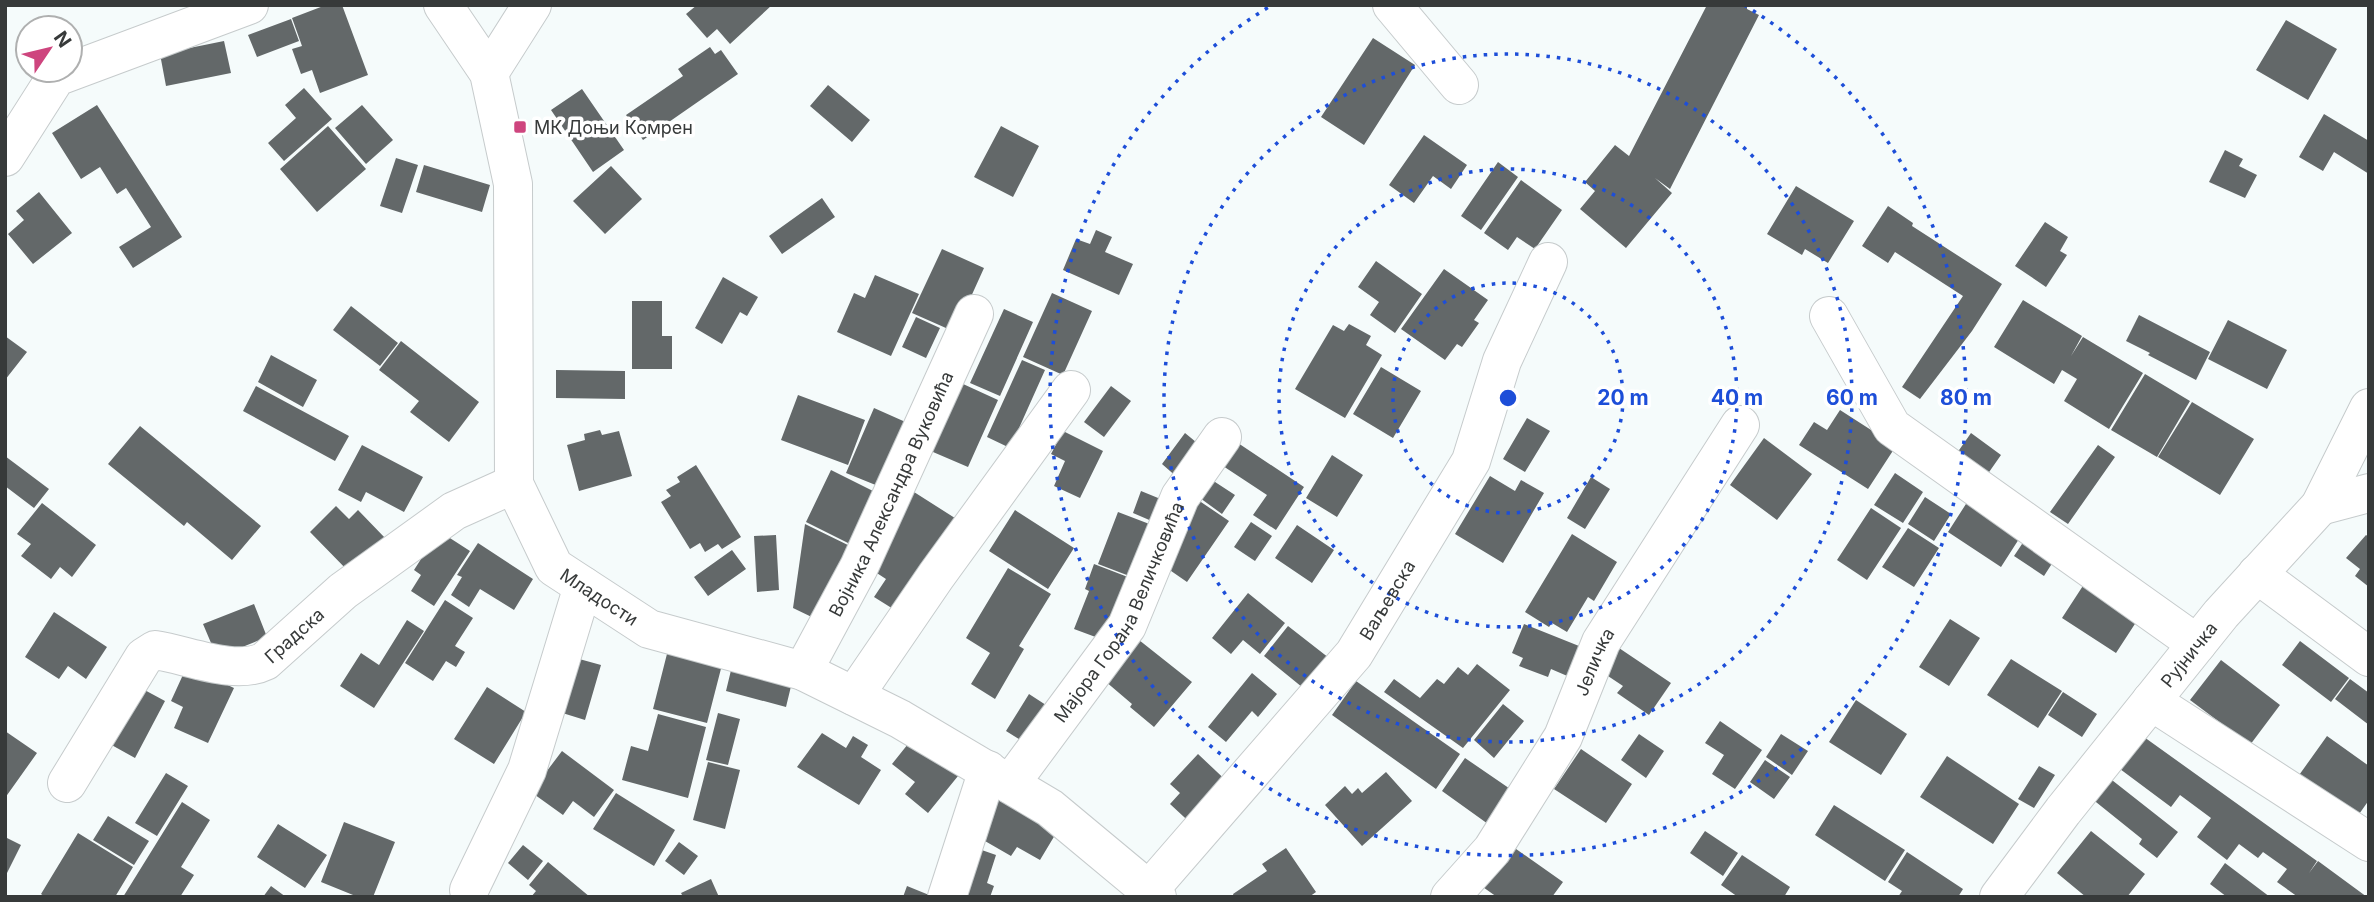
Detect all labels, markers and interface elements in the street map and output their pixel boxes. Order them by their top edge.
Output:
north arrow [14,14,84,84]
text: N [49,27,76,52]
place label: МК Доњи Комрен [534,117,693,138]
marker: МК Доњи Комрен [512,119,528,135]
street label: Војника Александра Вуковића [824,368,957,620]
text: 20 m [1597,385,1649,410]
text: 40 m [1711,385,1763,410]
text: 60 m [1826,385,1878,410]
text: 80 m [1940,385,1992,410]
centre of rings [1496,386,1520,410]
street label: Мајора Горана Величковића [1049,498,1187,726]
street label: Ваљевска [1355,556,1419,643]
street label: Младости [557,564,642,630]
street label: Градска [260,603,328,667]
street label: Рујничка [2156,618,2221,691]
street label: Јеличка [1570,624,1618,699]

